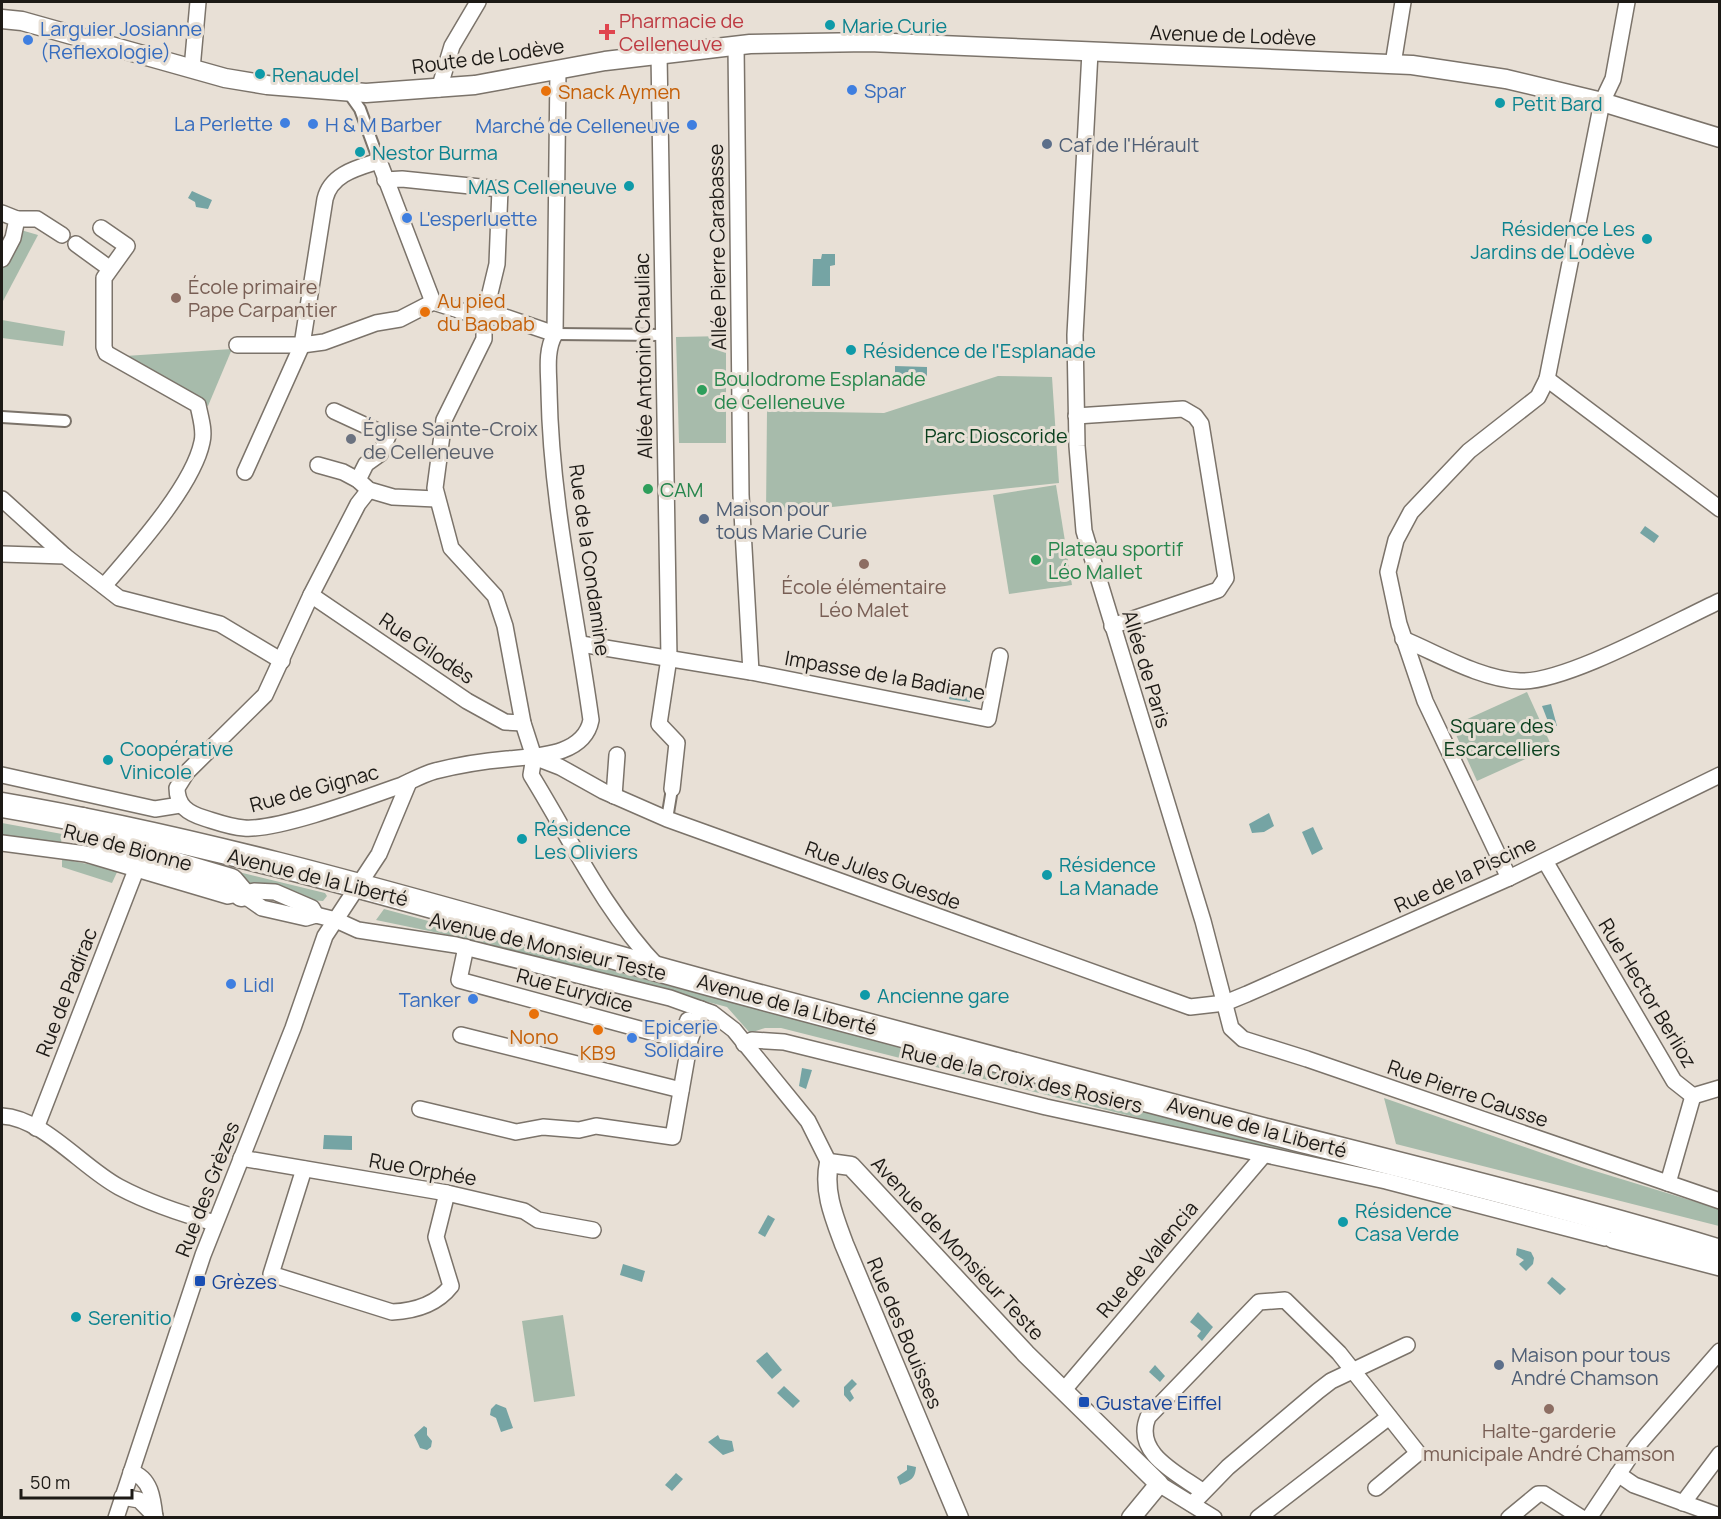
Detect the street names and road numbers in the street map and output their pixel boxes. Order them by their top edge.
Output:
street label: Avenue de Lodève [1149,19,1317,51]
street label: Route de Lodève [410,32,566,80]
street label: Allée Pierre Carabasse [702,143,732,351]
street label: Allée Antonin Chauliac [628,253,658,459]
street label: Rue de la Condamine [563,462,617,658]
street label: Rue Gilodès [374,606,480,690]
street label: Allée de Paris [1116,607,1178,731]
street label: Impasse de la Badiane [783,644,987,706]
street label: Rue de Gignac [247,758,381,818]
street label: Rue de Bionne [61,817,195,877]
street label: Rue de la Piscine [1390,829,1540,919]
street label: Rue Jules Guesde [801,834,965,916]
street label: Avenue de la Liberté [225,842,411,912]
street label: Avenue de Monsieur Teste [427,906,669,986]
street label: Rue Hector Berlioz [1593,913,1703,1073]
street label: Rue de Padirac [29,924,103,1060]
street label: Rue Eurydice [514,961,636,1019]
street label: Avenue de la Liberté [694,967,880,1041]
street label: Rue de la Croix des Rosiers [899,1037,1145,1119]
street label: Rue Pierre Causse [1384,1053,1552,1133]
street label: Avenue de la Liberté [1164,1090,1350,1164]
street label: Rue des Grèzes [169,1117,245,1261]
street label: Rue Orphée [367,1146,479,1192]
street label: Avenue de Monsieur Teste [865,1150,1051,1346]
street label: Rue de Valencia [1090,1195,1204,1323]
street label: Rue des Bouisses [861,1253,949,1413]

